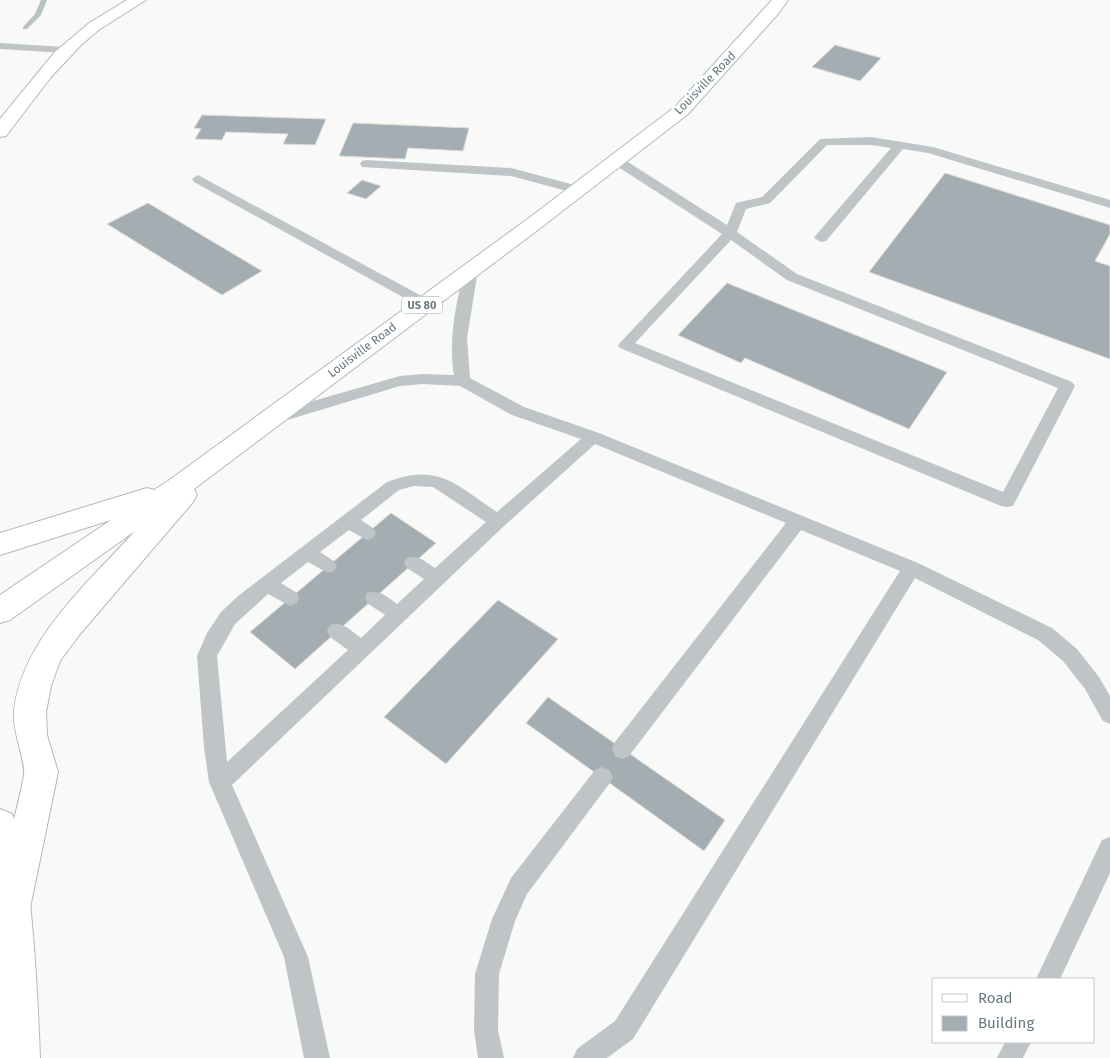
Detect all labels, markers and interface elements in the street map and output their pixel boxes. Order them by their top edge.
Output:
street label: Louisville Road [671,49,739,117]
road number: US 80 [402,296,442,314]
street label: Louisville Road [325,320,399,380]
legend [932,978,1095,1043]
text: Road [978,989,1013,1007]
text: Building [978,1014,1034,1032]

